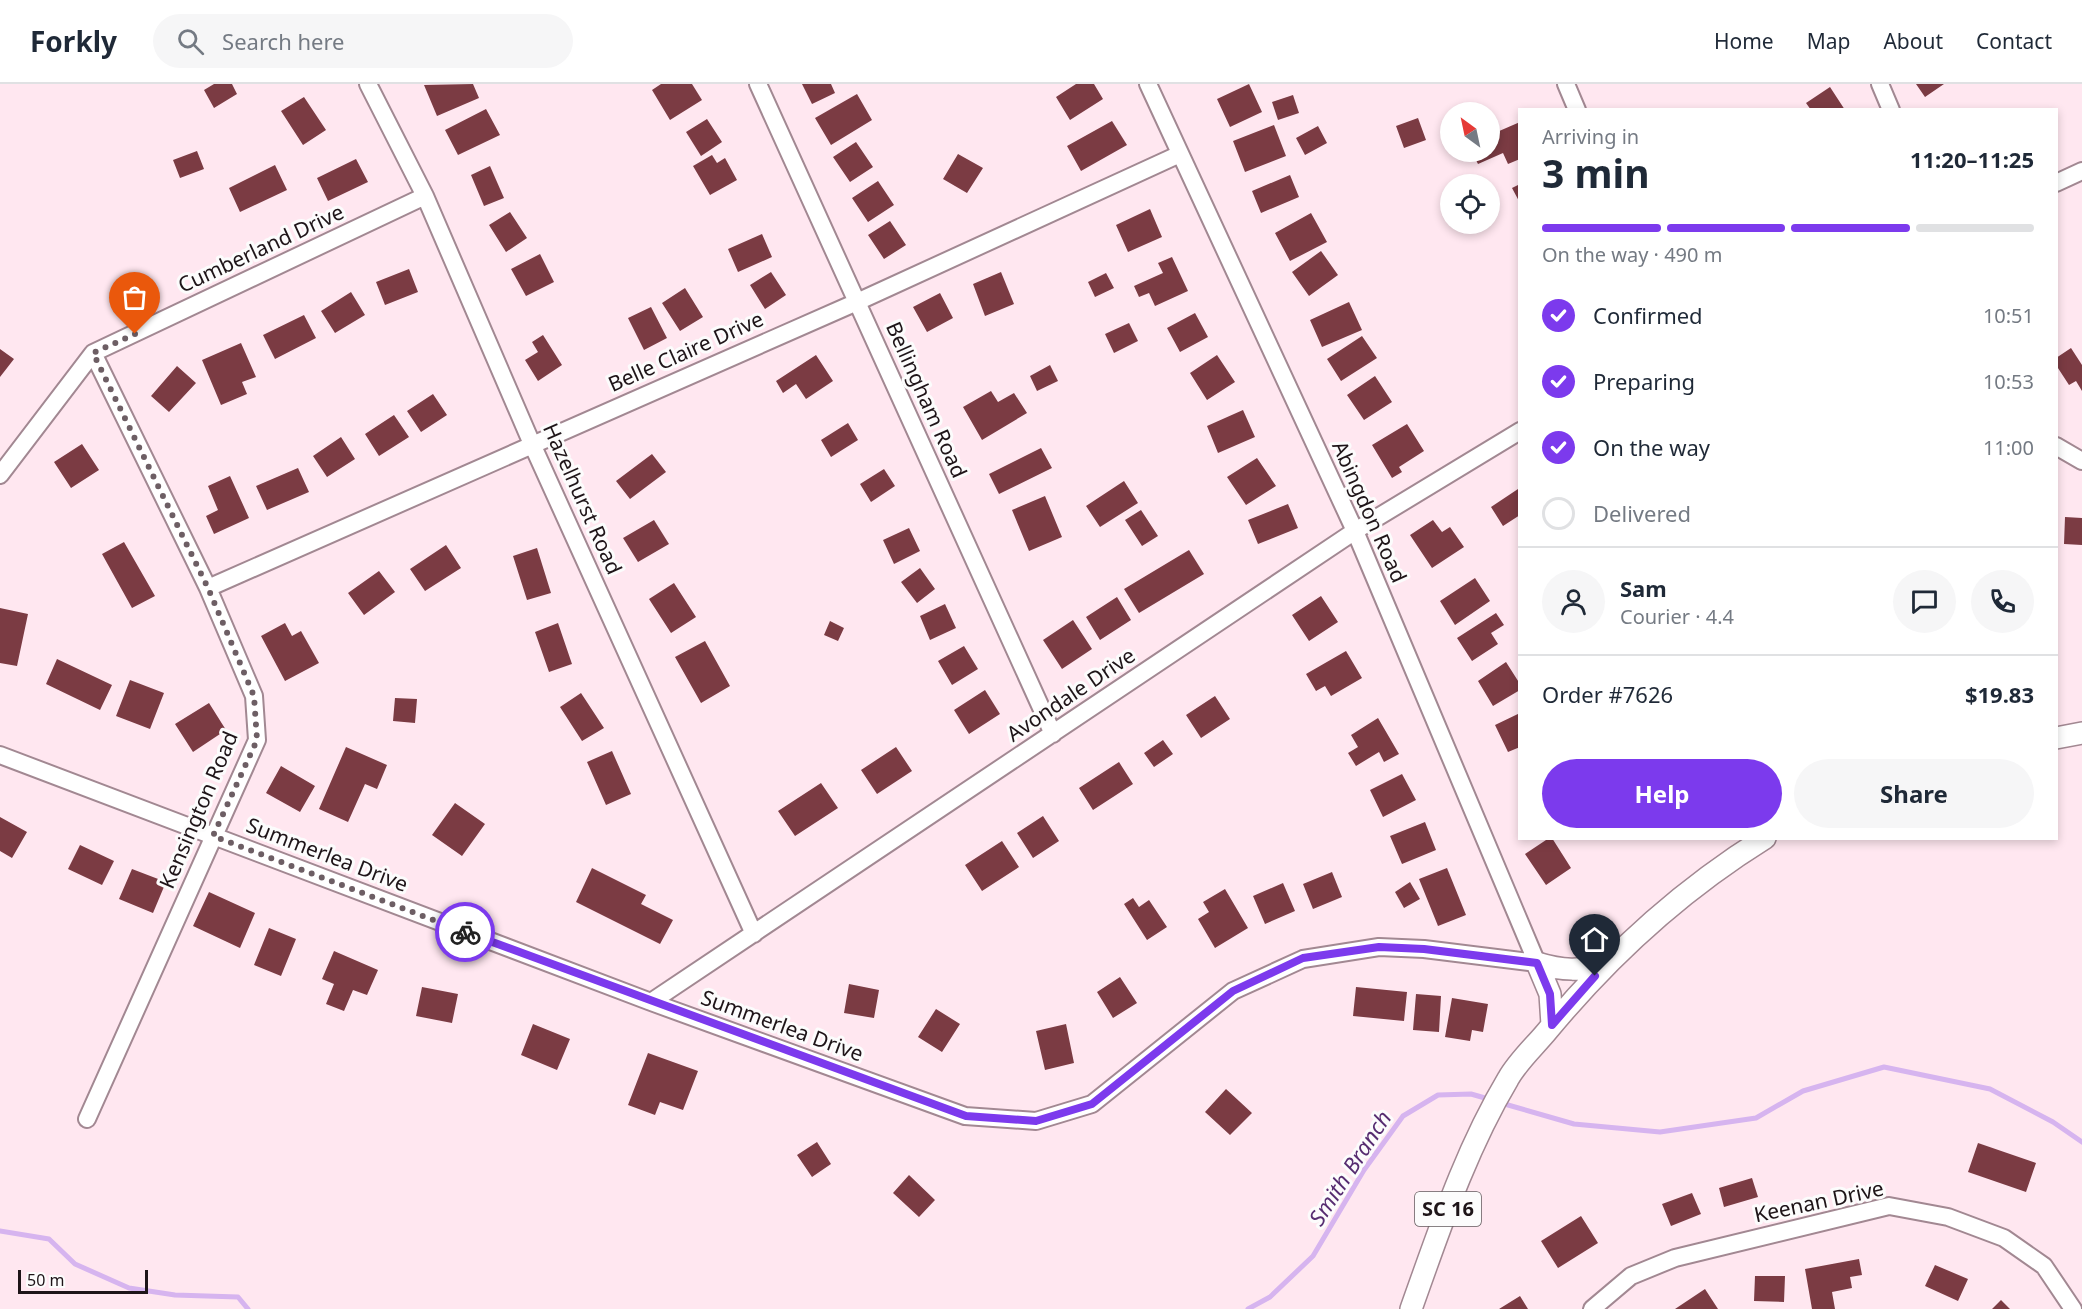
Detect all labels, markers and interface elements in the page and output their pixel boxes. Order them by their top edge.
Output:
search box [153,14,573,68]
text: Forkly [30,22,117,60]
icon: search [174,25,207,58]
text: Search here [222,26,345,56]
text: Home [1714,27,1774,55]
text: Map [1807,27,1850,55]
text: About [1883,27,1943,55]
text: Contact [1976,27,2052,55]
north arrow [1440,102,1500,162]
map controls [1440,102,1500,234]
text: Arriving in [1542,123,1639,150]
text: 11:20–11:25 [1910,144,2034,174]
text: 3 min [1542,146,1649,199]
button: locate [1440,174,1500,234]
street label: Cumberland Drive [173,197,348,299]
text: On the way · 490 m [1542,241,1722,268]
pin [109,272,160,334]
icon: bag [118,281,151,314]
icon: check [1542,299,1575,332]
text: Confirmed [1593,300,1703,330]
text: 10:51 [1983,302,2034,329]
street label: Belle Claire Drive [604,304,768,398]
street label: Bellingham Road [880,317,974,482]
icon: check [1542,365,1575,398]
text: Preparing [1593,366,1695,396]
text: 10:53 [1983,368,2034,395]
street label: Hazelhurst Road [537,419,629,579]
icon: check [1542,431,1575,464]
text: On the way [1593,432,1710,462]
text: 11:00 [1983,434,2034,461]
street label: Abingdon Road [1326,436,1414,587]
text: Delivered [1593,498,1691,528]
button: person [1542,570,1605,633]
button: chat [1893,570,1956,633]
button: phone [1971,570,2034,633]
text: Sam [1620,573,1667,603]
text: Courier · 4.4 [1620,603,1734,630]
street label: Avondale Drive [1001,641,1140,747]
text: Order #7626 [1542,679,1673,709]
text: $19.83 [1965,679,2034,709]
street label: Kensington Road [152,727,244,893]
button: Help [1542,759,1782,828]
button: Share [1794,759,2034,828]
street label: Summerlea Drive [243,810,412,898]
courier [435,902,495,962]
pin [1569,914,1620,976]
icon: bike [449,916,482,949]
icon: home [1578,923,1611,956]
street label: Summerlea Drive [697,983,867,1067]
water label: Smith Branch [1301,1104,1397,1231]
street label: Keenan Drive [1751,1174,1886,1228]
road number: SC 16 [1415,1192,1481,1226]
scale bar [18,1267,148,1294]
text: 50 m [27,1269,64,1291]

